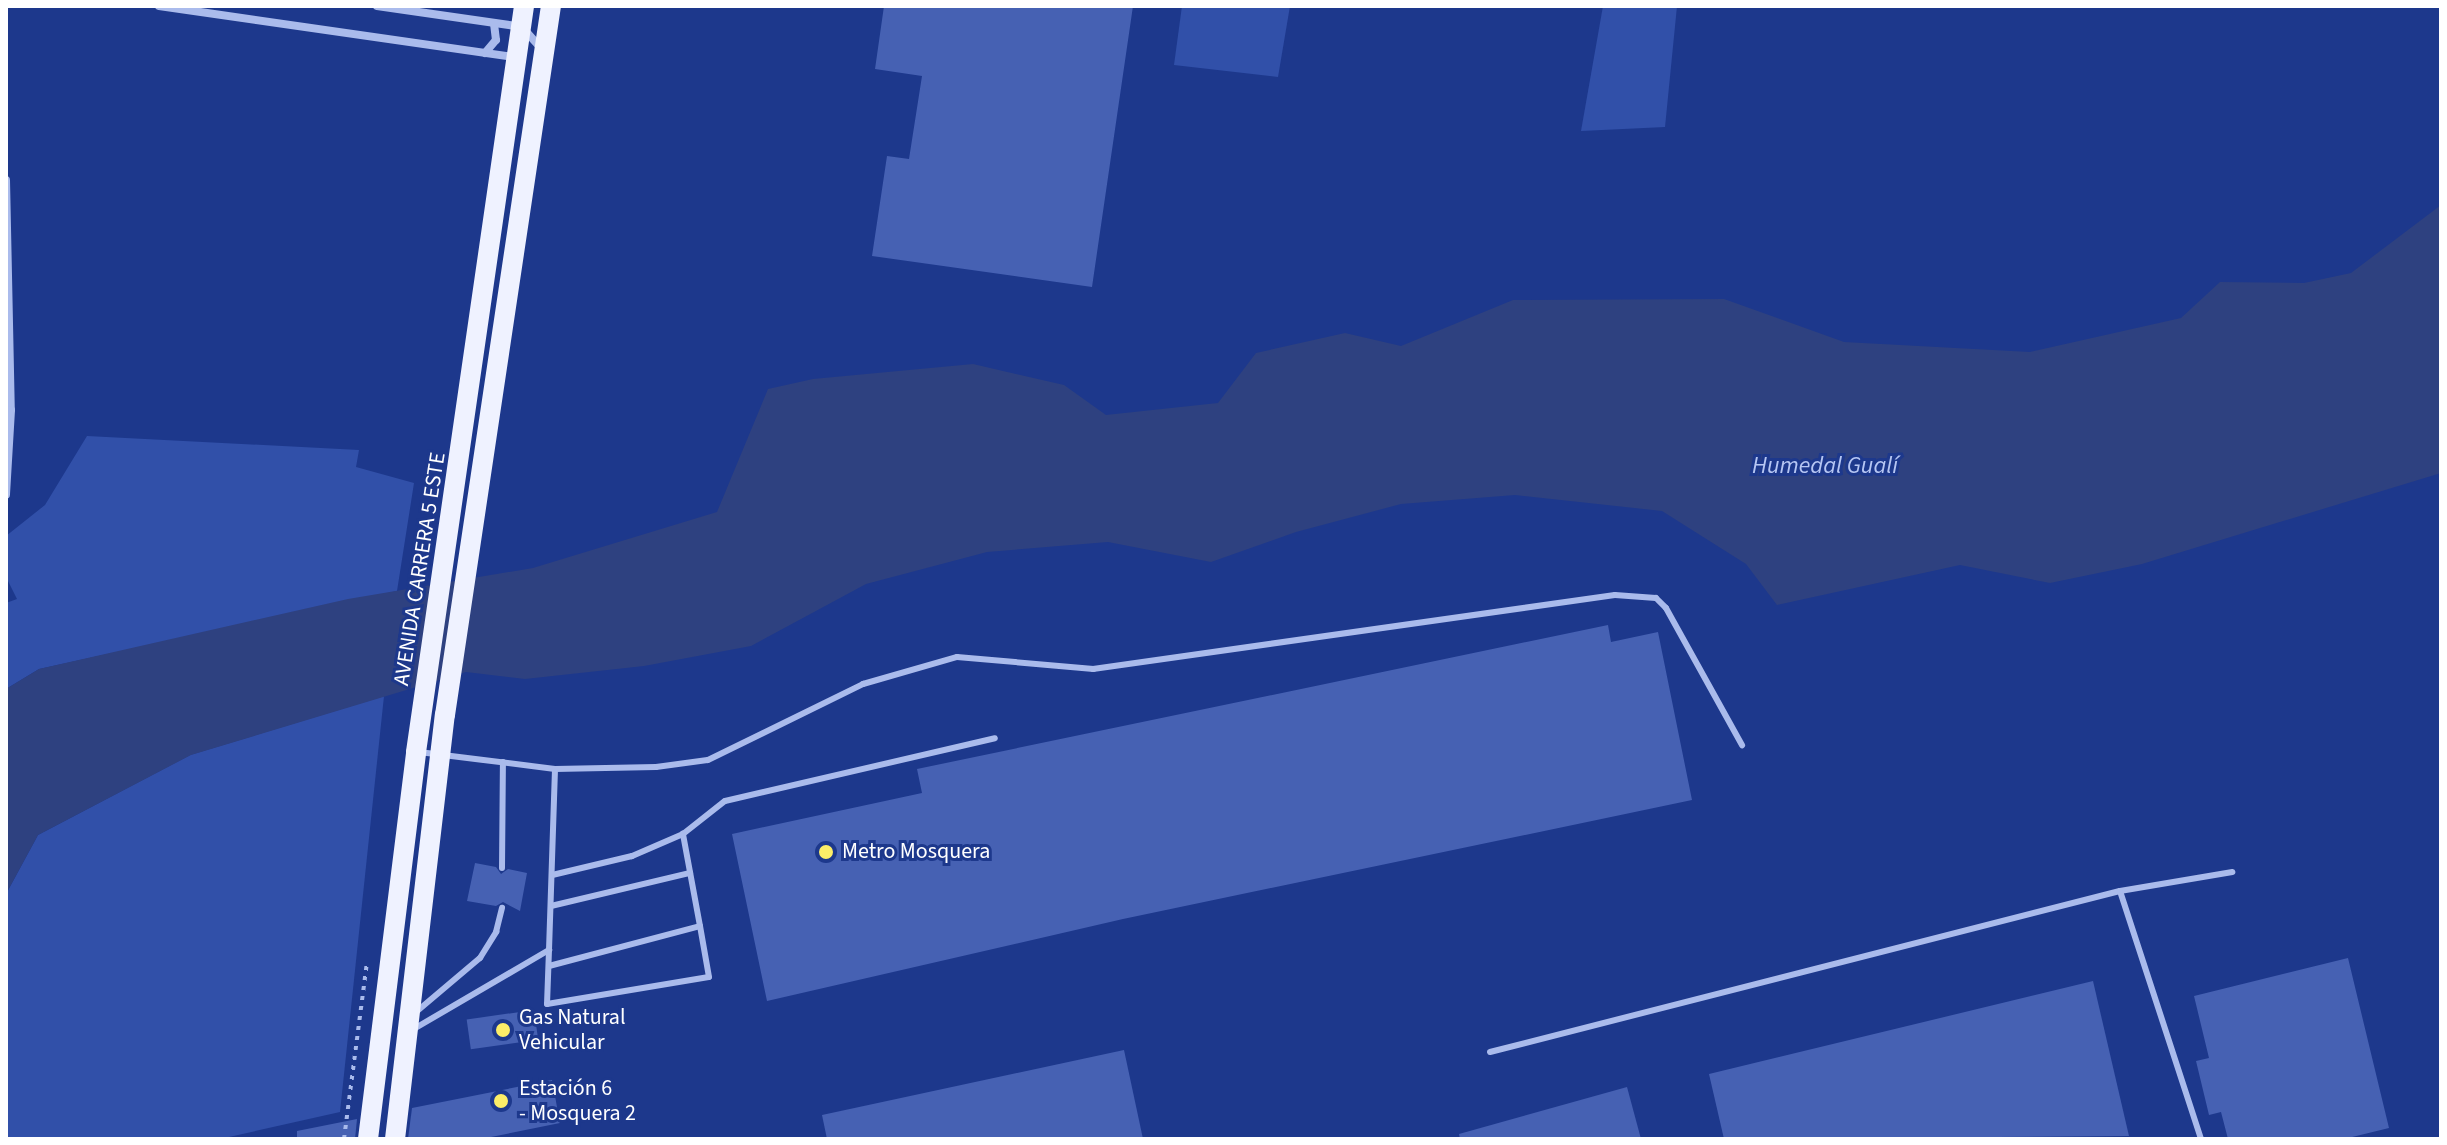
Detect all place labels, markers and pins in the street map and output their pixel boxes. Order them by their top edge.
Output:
place label: Metro Mosquera [842,839,990,865]
marker: Metro Mosquera [817,843,835,861]
place label: Gas Natural Vehicular [519,1004,626,1056]
marker: Gas Natural Vehicular [494,1021,512,1039]
place label: Estación 6 - Mosquera 2 [519,1075,636,1126]
marker: Estación 6 - Mosquera 2 [490,1090,512,1112]

